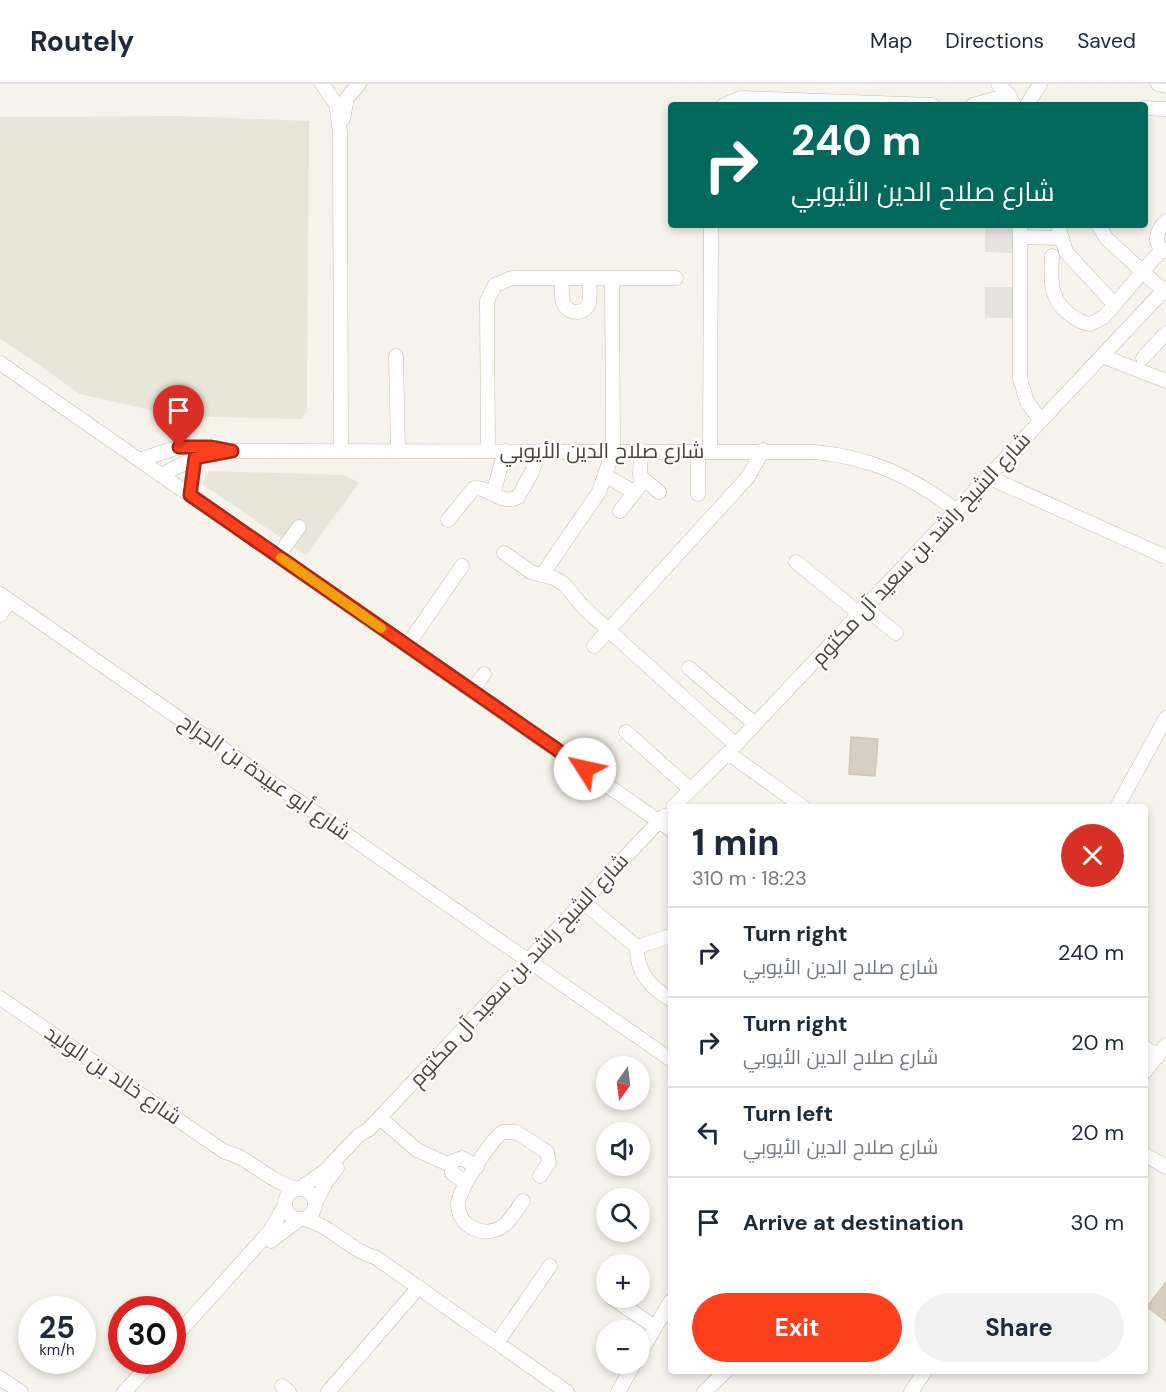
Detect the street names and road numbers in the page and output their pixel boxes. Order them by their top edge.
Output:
street label: شارع الشيخ راشد بن سعيد آل مكتوم [805,426,1037,672]
street label: شارع صلاح الدين الأيوبي [500,437,704,467]
street label: شارع أبو عبيدة بن الجراح [174,707,356,847]
street label: شارع الشيخ راشد بن سعيد آل مكتوم [403,847,635,1093]
street label: شارع خالد بن الوليد [39,1019,187,1131]

